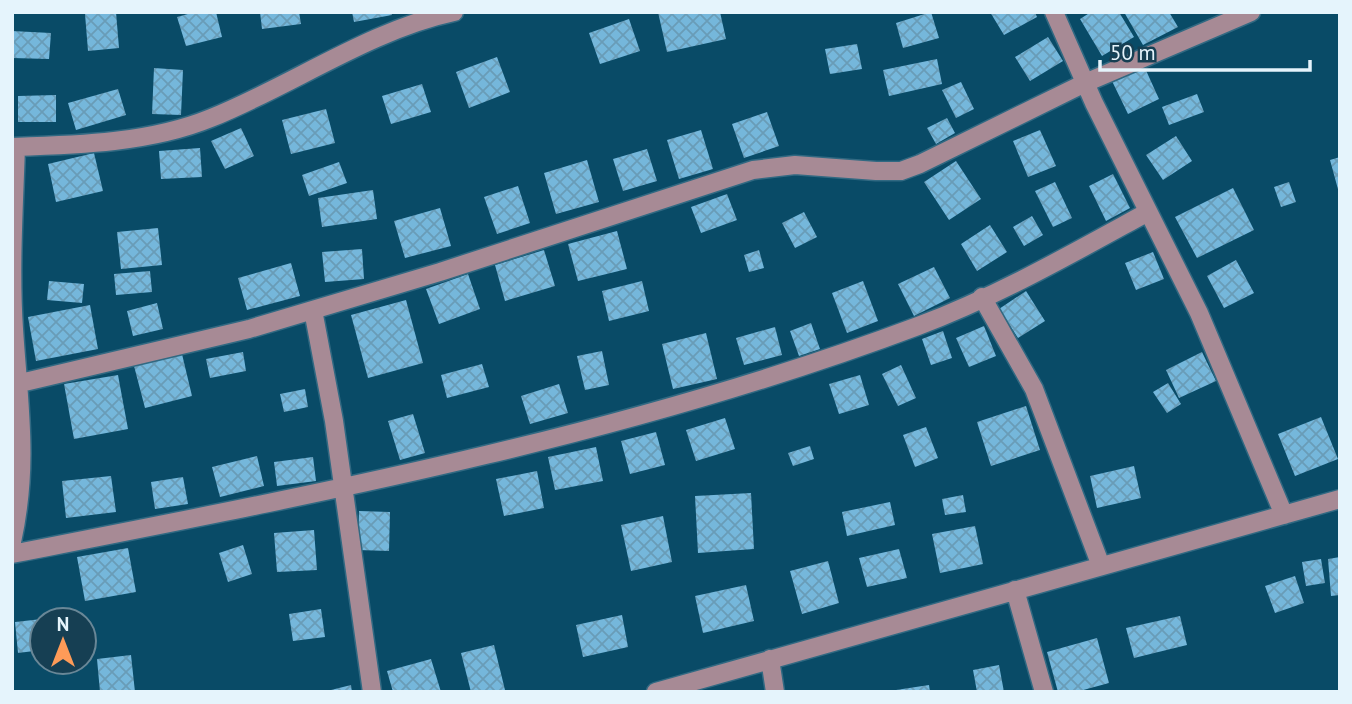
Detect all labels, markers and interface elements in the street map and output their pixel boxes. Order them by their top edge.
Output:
scale bar [1100,28,1310,72]
text: 50 m [1110,39,1156,66]
north arrow [28,606,98,676]
text: N [57,612,69,636]

